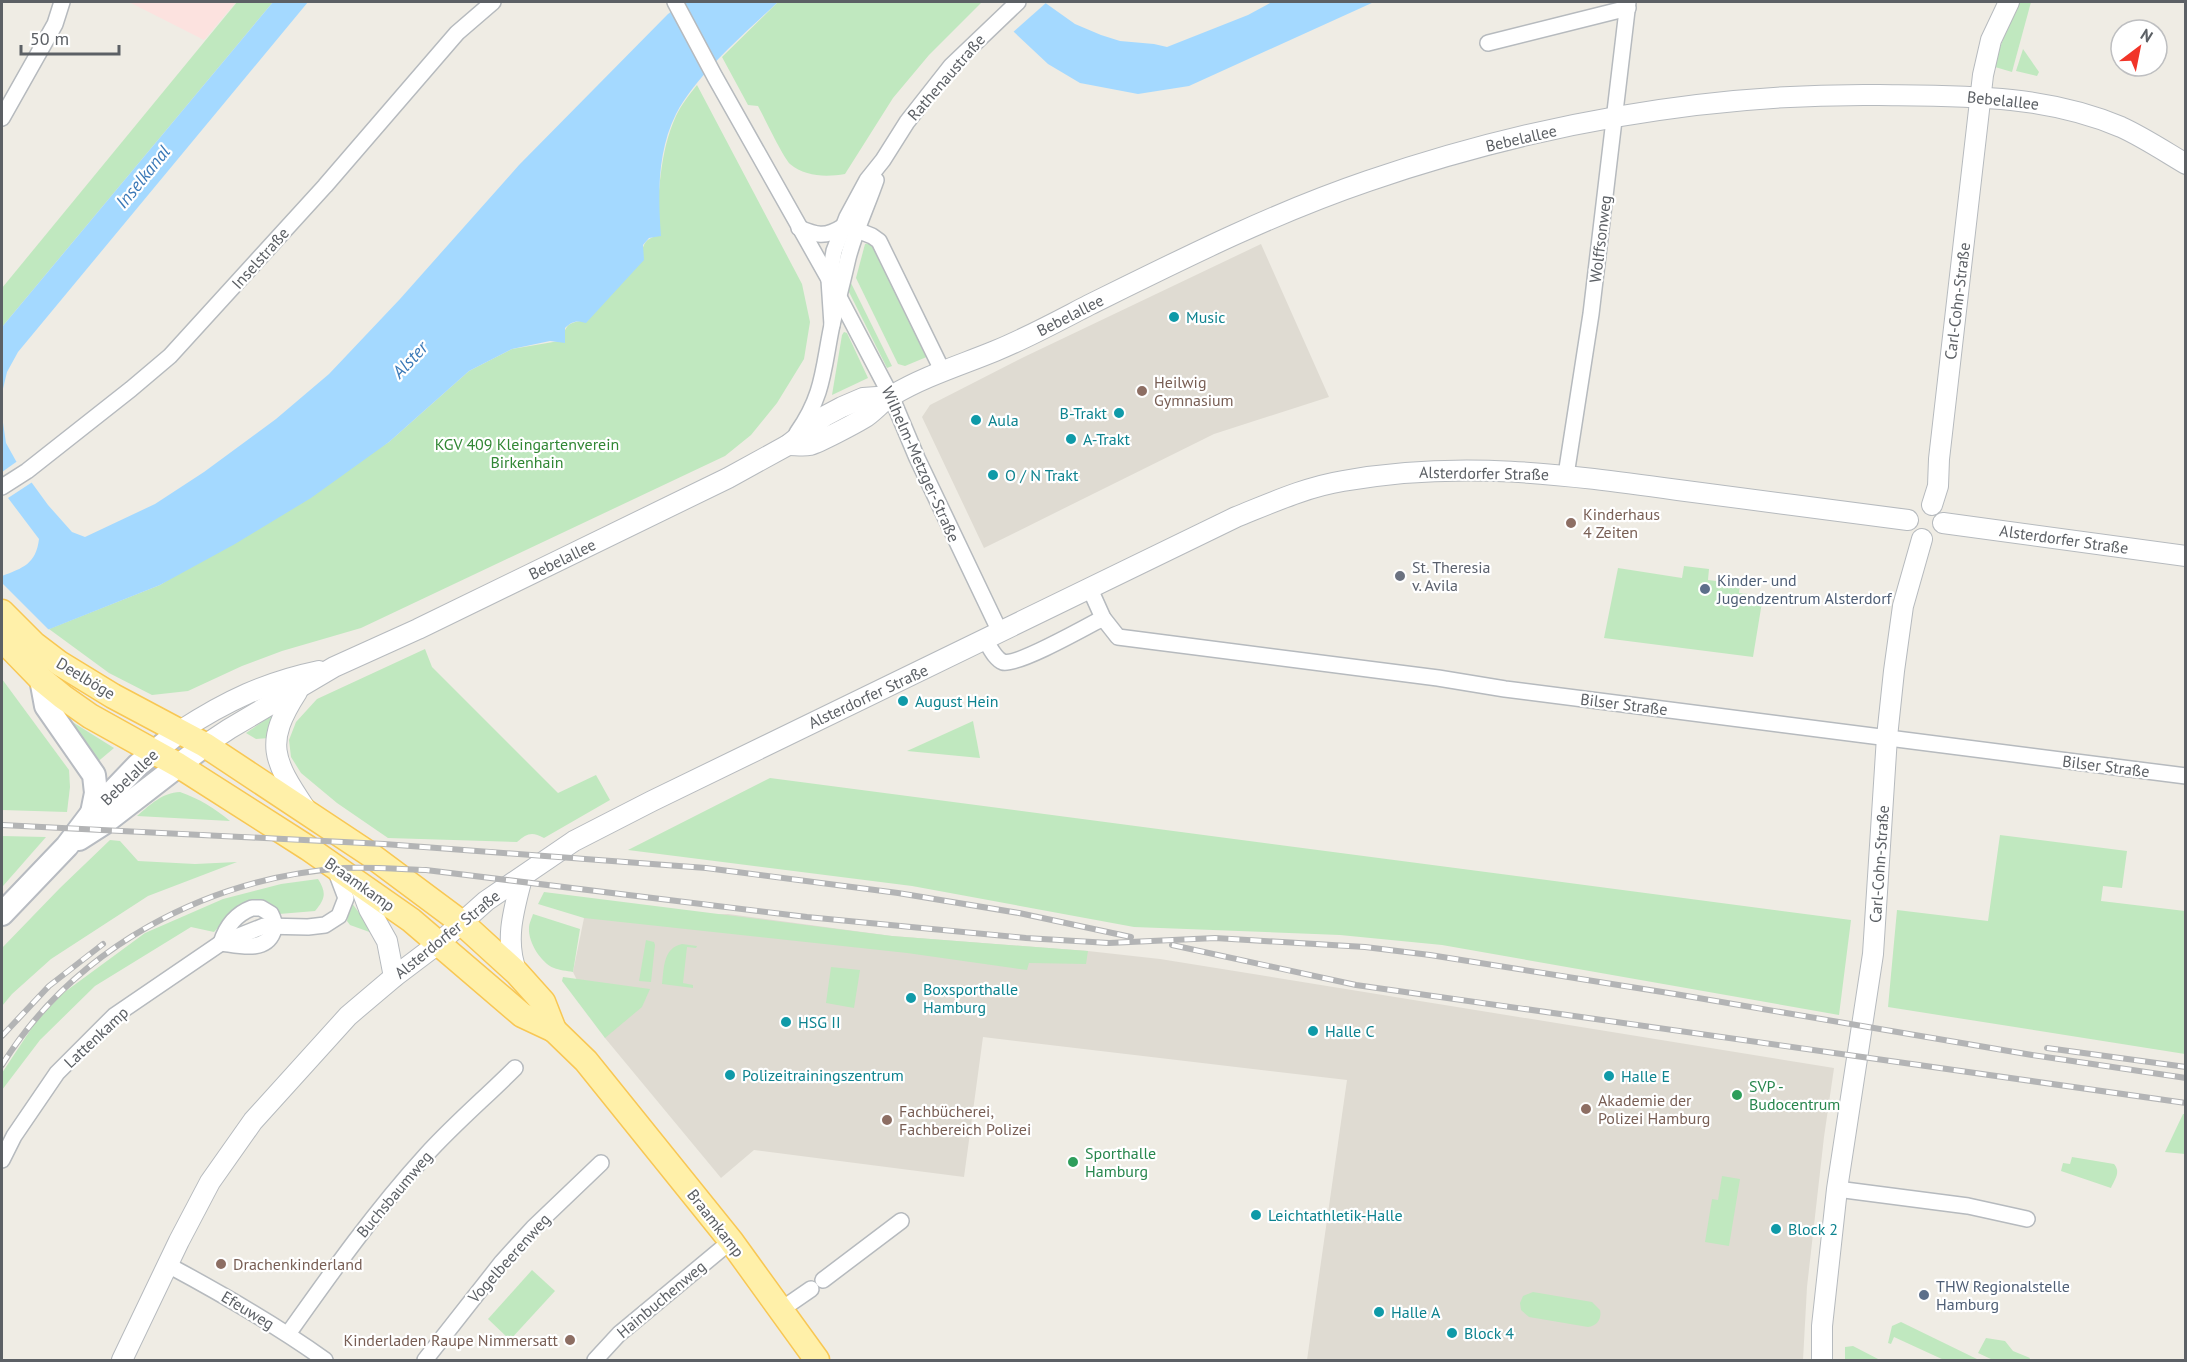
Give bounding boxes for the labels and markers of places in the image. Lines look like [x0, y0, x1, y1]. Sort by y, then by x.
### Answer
place label: Music [1186, 307, 1226, 327]
marker: Music [1167, 310, 1181, 324]
place label: Heilwig Gymnasium [1154, 372, 1234, 410]
marker: Heilwig Gymnasium [1135, 384, 1149, 398]
place label: B-Trakt [1060, 403, 1108, 423]
marker: B-Trakt [1112, 406, 1126, 420]
place label: Aula [988, 410, 1019, 430]
marker: Aula [969, 413, 983, 427]
place label: A-Trakt [1083, 429, 1130, 449]
marker: A-Trakt [1064, 432, 1078, 446]
place label: O / N Trakt [1005, 465, 1079, 485]
marker: O / N Trakt [986, 468, 1000, 482]
place label: Kinderhaus 4 Zeiten [1583, 504, 1660, 542]
marker: Kinderhaus 4 Zeiten [1564, 516, 1578, 530]
place label: St. Theresia v. Avila [1412, 557, 1490, 595]
marker: St. Theresia v. Avila [1393, 569, 1407, 583]
place label: Kinder- und Jugendzentrum Alsterdorf [1716, 570, 1893, 608]
marker: Kinder- und Jugendzentrum Alsterdorf [1698, 582, 1712, 596]
place label: August Hein [915, 691, 999, 711]
marker: August Hein [896, 694, 910, 708]
place label: Boxsporthalle Hamburg [923, 979, 1018, 1017]
marker: Boxsporthalle Hamburg [904, 991, 918, 1005]
place label: HSG II [798, 1012, 841, 1032]
marker: HSG II [779, 1015, 793, 1029]
place label: Halle C [1325, 1021, 1375, 1041]
marker: Halle C [1306, 1024, 1320, 1038]
place label: Polizeitrainingszentrum [742, 1065, 904, 1085]
place label: Halle E [1621, 1066, 1670, 1086]
marker: Polizeitrainingszentrum [723, 1068, 737, 1082]
marker: Halle E [1602, 1069, 1616, 1083]
place label: SVP - Budocentrum [1749, 1076, 1840, 1114]
marker: SVP - Budocentrum [1730, 1088, 1744, 1102]
place label: Akademie der Polizei Hamburg [1598, 1090, 1710, 1128]
place label: Fachbücherei, Fachbereich Polizei [899, 1101, 1031, 1139]
marker: Akademie der Polizei Hamburg [1579, 1102, 1593, 1116]
marker: Fachbücherei, Fachbereich Polizei [880, 1113, 894, 1127]
place label: Sporthalle Hamburg [1085, 1143, 1156, 1181]
marker: Sporthalle Hamburg [1066, 1155, 1080, 1169]
place label: Leichtathletik-Halle [1268, 1205, 1403, 1225]
marker: Leichtathletik-Halle [1249, 1208, 1263, 1222]
place label: Block 2 [1788, 1219, 1838, 1239]
marker: Block 2 [1769, 1222, 1783, 1236]
place label: Drachenkinderland [233, 1254, 363, 1274]
marker: Drachenkinderland [214, 1257, 228, 1271]
place label: THW Regionalstelle Hamburg [1936, 1276, 2070, 1314]
marker: THW Regionalstelle Hamburg [1917, 1288, 1931, 1302]
place label: Halle A [1391, 1302, 1441, 1322]
marker: Halle A [1372, 1305, 1386, 1319]
place label: Block 4 [1464, 1323, 1514, 1343]
marker: Block 4 [1445, 1326, 1459, 1340]
place label: Kinderladen Raupe Nimmersatt [344, 1330, 559, 1350]
marker: Kinderladen Raupe Nimmersatt [563, 1333, 577, 1347]

